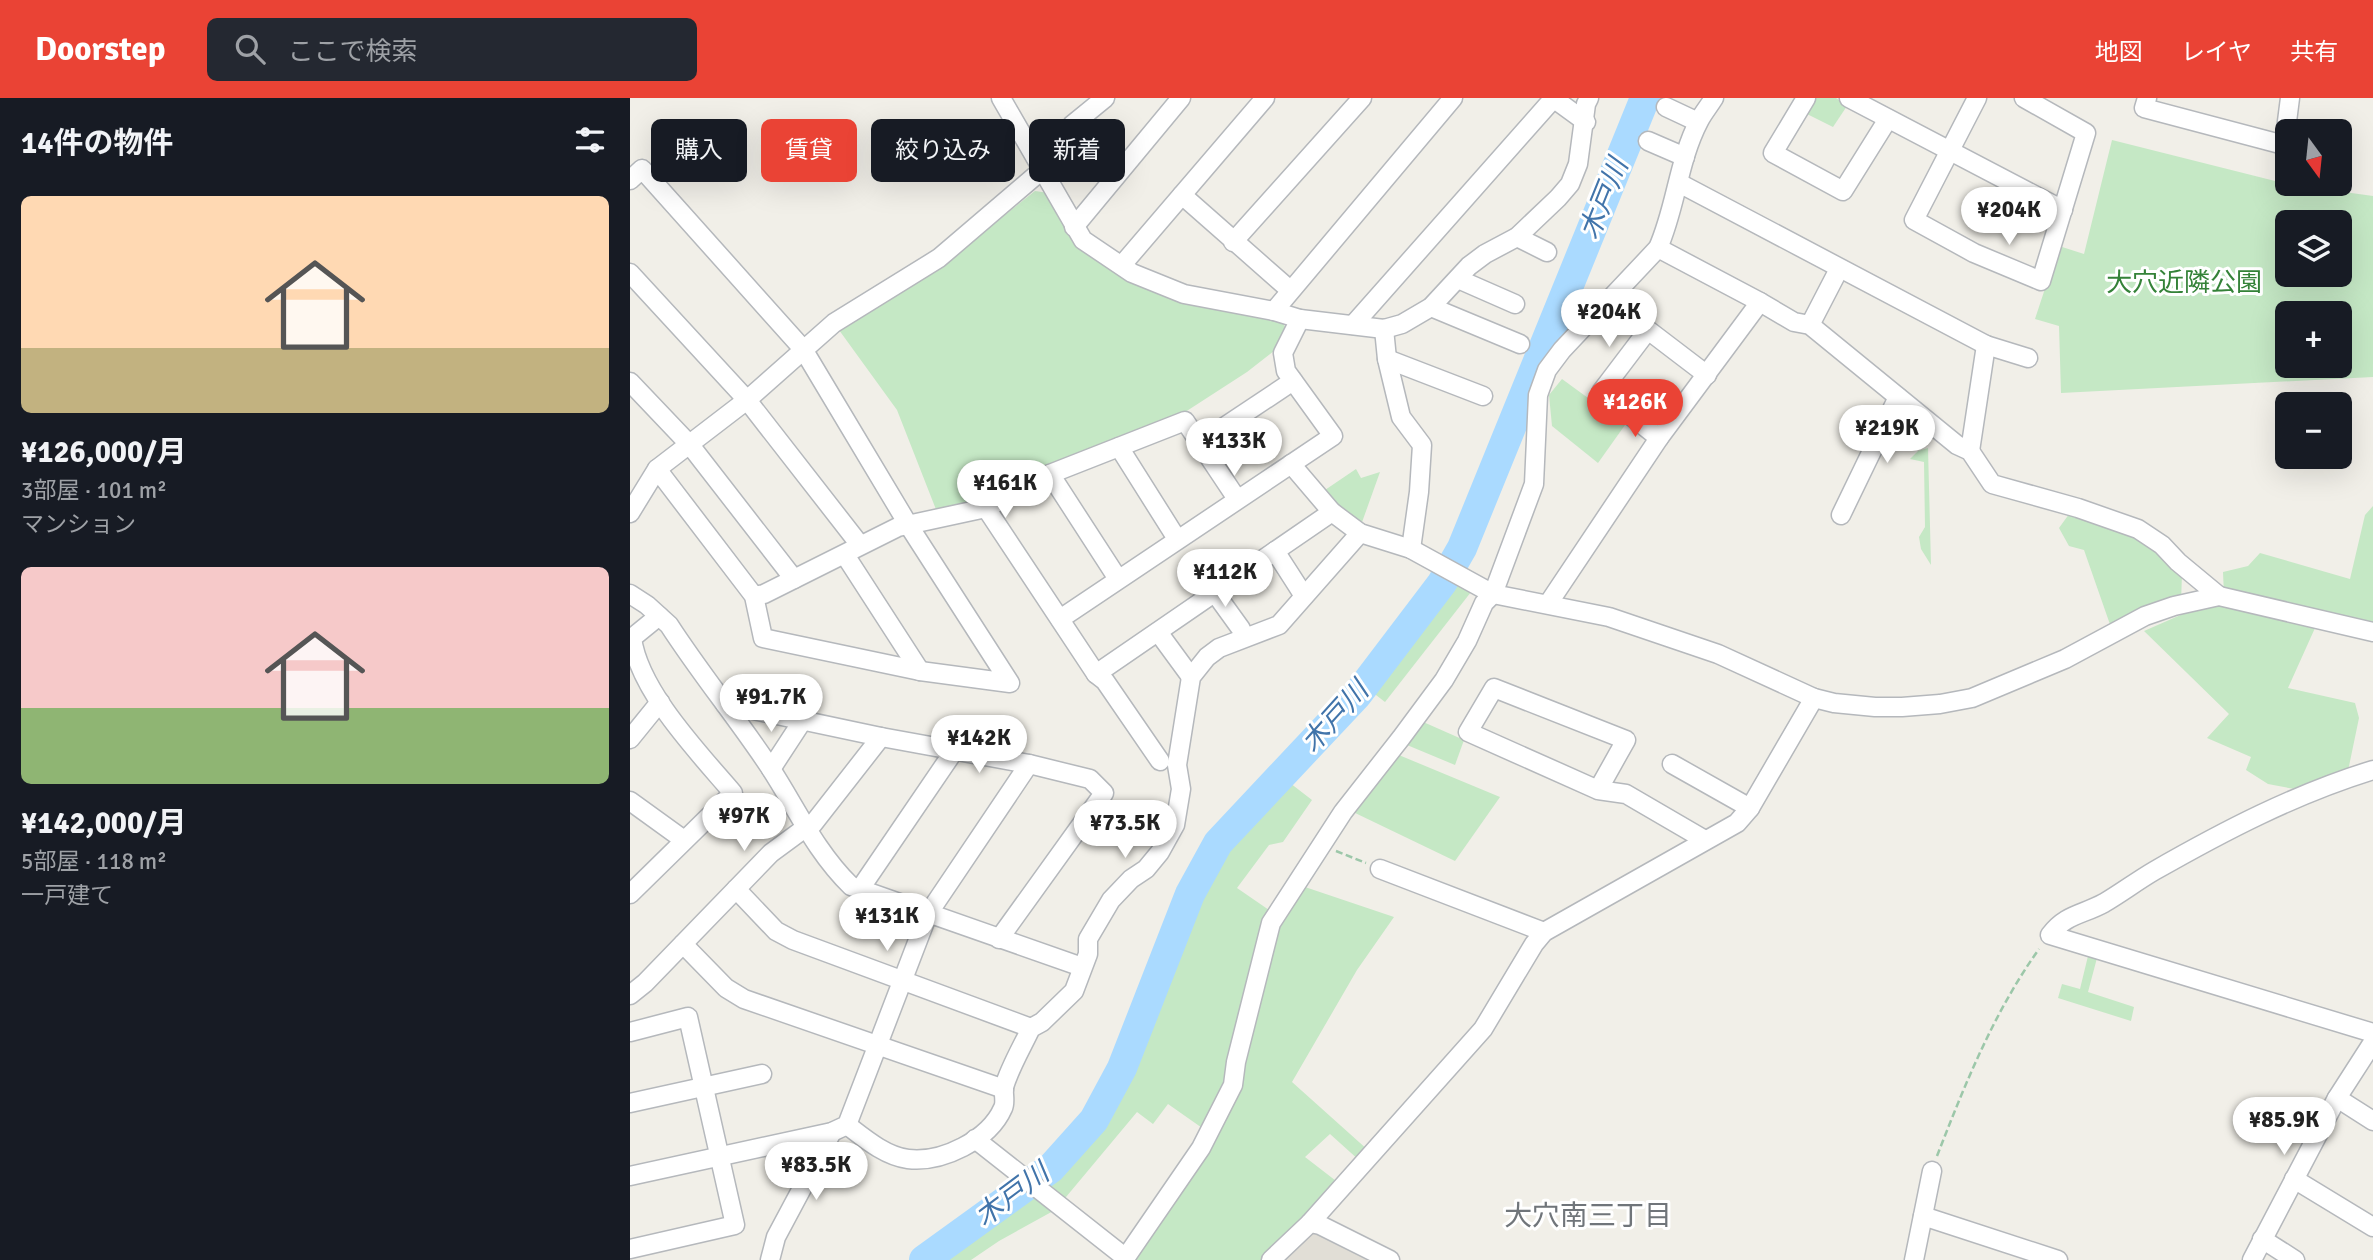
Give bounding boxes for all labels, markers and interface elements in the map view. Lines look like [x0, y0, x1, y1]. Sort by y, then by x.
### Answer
search box [207, 18, 697, 81]
text: Doorstep [35, 29, 165, 70]
icon: search [231, 30, 269, 68]
text: ここで検索 [287, 36, 417, 68]
text: 地図 [2095, 37, 2143, 67]
text: レイヤ [2181, 37, 2252, 67]
text: 共有 [2290, 37, 2338, 67]
chip: 購入 [651, 119, 747, 182]
chip: 賃貸 [761, 119, 857, 182]
chip: 絞り込み [871, 119, 1015, 182]
chip: 新着 [1029, 119, 1125, 182]
north arrow [2275, 119, 2352, 196]
map controls [2275, 119, 2352, 469]
icon: filters [571, 121, 609, 159]
text: 14件の物件 [21, 125, 173, 162]
water label: 木戸川 [1573, 151, 1637, 244]
pin: ¥204K [1960, 188, 2058, 247]
text: ¥204K [1977, 195, 2041, 224]
button: layers [2275, 210, 2352, 287]
icon: home [252, 242, 378, 368]
park label: 大穴近隣公園 [2106, 267, 2262, 299]
pin: ¥204K [1560, 289, 1658, 349]
text: ¥204K [1577, 297, 1641, 326]
button: + [2275, 301, 2352, 378]
pin: ¥126K [1586, 380, 1684, 439]
text: ¥126K [1603, 387, 1667, 416]
button: − [2275, 392, 2352, 469]
pin: ¥219K [1838, 406, 1936, 465]
text: ¥219K [1855, 413, 1919, 442]
pin: ¥133K [1185, 418, 1283, 478]
text: ¥133K [1202, 426, 1266, 455]
text: ¥126,000/月 [21, 434, 187, 471]
pin: ¥161K [956, 460, 1054, 520]
text: ¥161K [973, 468, 1037, 497]
text: 3部屋 · 101 m² [21, 476, 167, 505]
text: マンション [21, 510, 136, 539]
pin: ¥112K [1176, 550, 1274, 609]
text: ¥112K [1193, 557, 1257, 586]
icon: home [252, 613, 378, 739]
water label: 木戸川 [1294, 672, 1378, 760]
pin: ¥91.7K [714, 674, 828, 734]
text: ¥91.7K [736, 682, 806, 711]
pin: ¥142K [930, 716, 1028, 775]
text: ¥142K [947, 723, 1011, 752]
pin: ¥97K [703, 794, 785, 853]
pin: ¥73.5K [1068, 800, 1182, 860]
text: ¥97K [718, 801, 770, 830]
text: ¥142,000/月 [21, 805, 187, 842]
text: ¥73.5K [1090, 808, 1160, 837]
text: 5部屋 · 118 m² [21, 847, 167, 876]
text: 一戸建て [21, 881, 113, 910]
pin: ¥131K [838, 894, 936, 953]
text: ¥131K [855, 901, 919, 930]
pin: ¥85.9K [2227, 1098, 2341, 1157]
text: ¥85.9K [2249, 1105, 2319, 1134]
pin: ¥83.5K [759, 1142, 873, 1202]
text: ¥83.5K [781, 1150, 851, 1179]
water label: 木戸川 [968, 1154, 1058, 1234]
district label: 大穴南三丁目 [1504, 1199, 1672, 1233]

